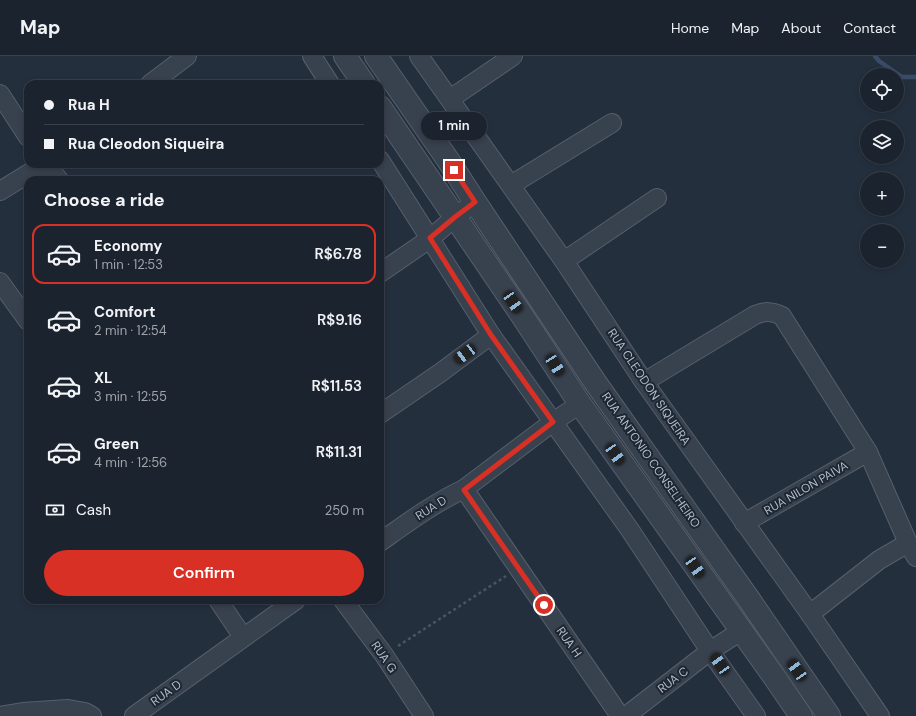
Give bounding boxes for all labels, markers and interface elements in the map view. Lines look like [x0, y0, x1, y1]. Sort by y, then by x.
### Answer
text: Map [20, 15, 60, 40]
text: Home [671, 19, 709, 37]
text: Map [731, 19, 759, 37]
text: About [781, 19, 821, 37]
text: Contact [843, 19, 896, 37]
map controls [860, 68, 904, 268]
button: locate [860, 68, 904, 112]
text: Rua H [68, 95, 110, 115]
callout: 1 min [421, 112, 487, 140]
text: 1 min [438, 117, 470, 134]
button: layers [860, 120, 904, 164]
text: Rua Cleodon Siqueira [68, 134, 224, 154]
route end [445, 161, 463, 179]
button: + [860, 172, 904, 216]
text: Choose a ride [44, 188, 165, 212]
button: − [860, 224, 904, 268]
icon: car [46, 236, 82, 272]
text: Economy [94, 236, 162, 256]
text: R$6.78 [314, 244, 362, 264]
text: 1 min · 12:53 [94, 256, 163, 273]
car [501, 289, 525, 315]
icon: car [46, 302, 82, 338]
text: Comfort [94, 302, 155, 322]
text: R$9.16 [317, 310, 362, 330]
text: 2 min · 12:54 [94, 322, 167, 339]
street label: RUA CLEODON SIQUEIRA [604, 326, 694, 448]
car [452, 342, 478, 366]
car [543, 352, 567, 378]
icon: car [46, 368, 82, 404]
text: XL [94, 368, 112, 388]
text: R$11.53 [312, 376, 362, 396]
text: 3 min · 12:55 [94, 388, 167, 405]
street label: RUA ANTONIO CONSELHEIRO [598, 389, 704, 531]
icon: car [46, 434, 82, 470]
text: Green [94, 434, 139, 454]
car [603, 441, 627, 467]
text: R$11.31 [316, 442, 362, 462]
text: 4 min · 12:56 [94, 454, 167, 471]
street label: RUA NILON PAIVA [761, 457, 851, 519]
street label: RUA D [412, 492, 450, 524]
icon: cash [44, 499, 66, 521]
text: Cash [76, 500, 111, 520]
text: 250 m [325, 502, 364, 519]
button: Confirm [44, 550, 364, 596]
car [683, 554, 707, 580]
route start [535, 596, 553, 614]
street label: RUA H [553, 623, 585, 661]
street label: RUA G [367, 638, 401, 676]
car [708, 651, 732, 677]
car [785, 657, 809, 683]
street label: RUA C [654, 663, 692, 697]
street label: RUA D [148, 677, 184, 709]

